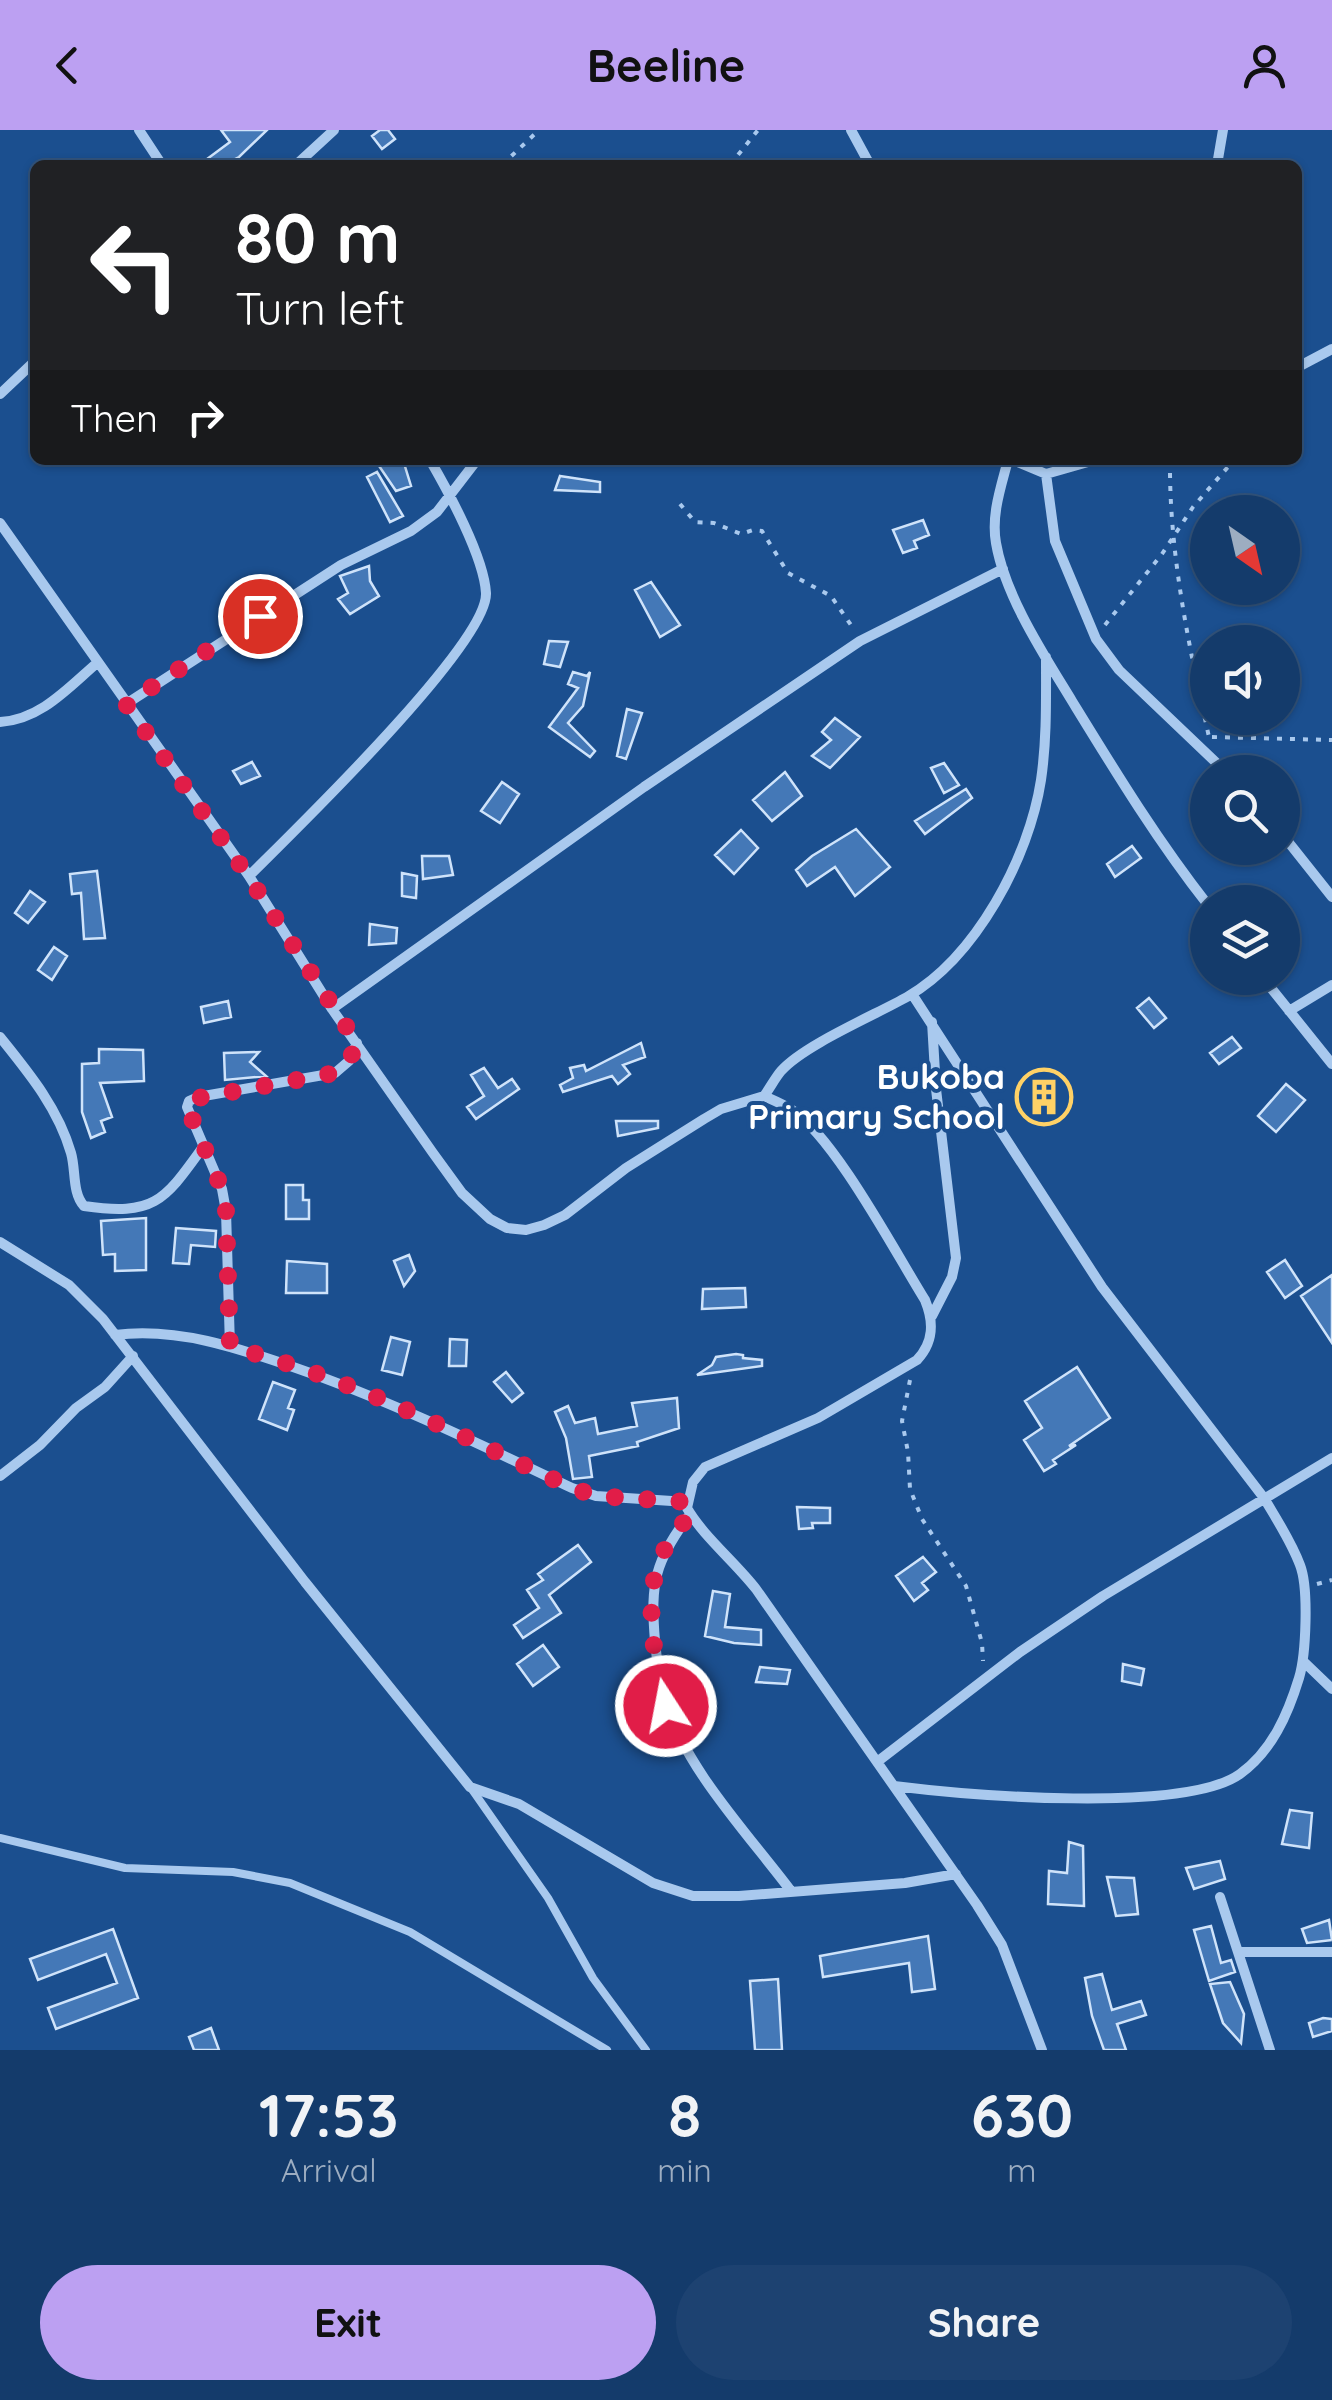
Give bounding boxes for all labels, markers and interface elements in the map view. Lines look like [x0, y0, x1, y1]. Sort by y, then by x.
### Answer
text: Beeline [587, 37, 745, 93]
icon: back [40, 38, 95, 93]
icon: person [1237, 38, 1292, 93]
text: 80 m [235, 193, 400, 281]
icon: left [70, 200, 200, 330]
text: Turn left [235, 280, 405, 336]
icon: right [178, 390, 233, 445]
text: Then [70, 394, 158, 442]
north arrow [1190, 495, 1300, 605]
map controls [1190, 495, 1300, 995]
pin [218, 574, 303, 659]
icon: arrive [233, 589, 288, 644]
button: sound [1190, 625, 1300, 735]
button: search [1190, 755, 1300, 865]
button: layers [1190, 885, 1300, 995]
place label: Bukoba Primary School [748, 1054, 1005, 1138]
building icon: Bukoba Primary School [1014, 1067, 1074, 1127]
position arrow [614, 1654, 718, 1758]
text: 17:53 [259, 2077, 398, 2152]
text: 8 [668, 2077, 701, 2152]
text: 630 [971, 2077, 1073, 2152]
text: Arrival [281, 2150, 377, 2190]
text: min [657, 2150, 712, 2190]
text: m [1007, 2150, 1037, 2190]
button: Exit [40, 2265, 656, 2380]
button: Share [676, 2265, 1292, 2380]

